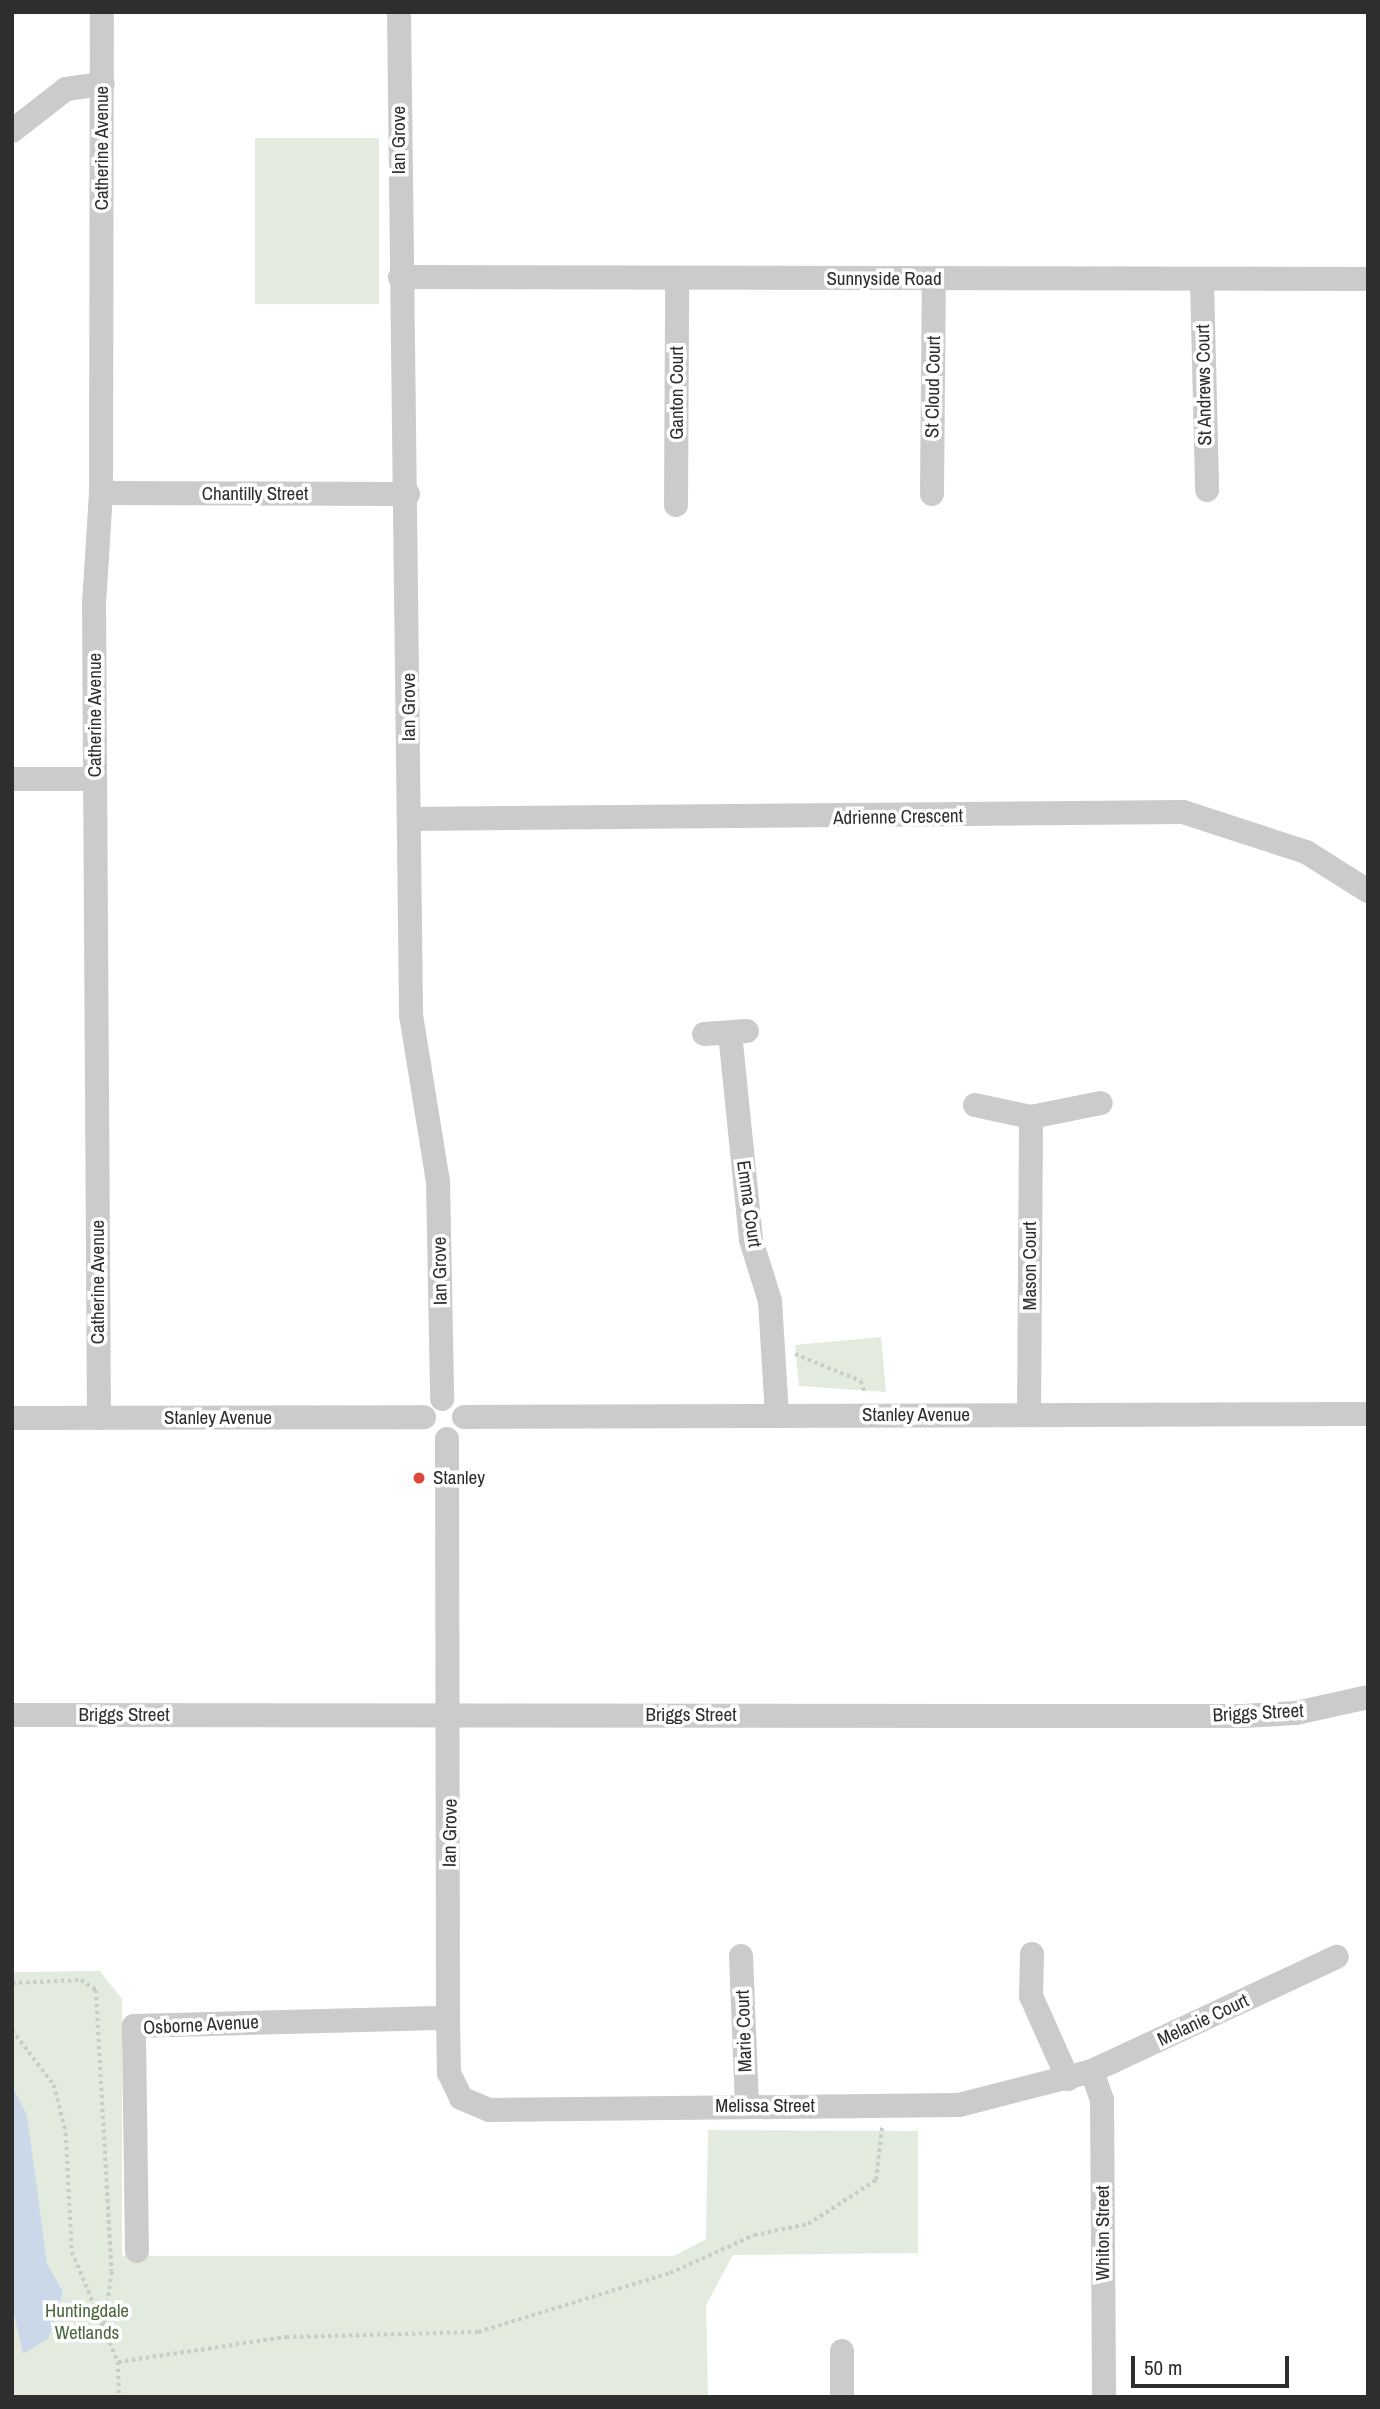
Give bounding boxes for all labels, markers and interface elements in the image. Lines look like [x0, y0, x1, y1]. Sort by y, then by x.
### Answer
street label: Catherine Avenue [91, 85, 113, 211]
street label: Ian Grove [388, 106, 410, 174]
street label: Sunnyside Road [826, 268, 942, 290]
street label: St Andrews Court [1192, 324, 1216, 446]
street label: St Cloud Court [921, 336, 945, 438]
street label: Ganton Court [666, 346, 688, 440]
street label: Chantilly Street [202, 483, 308, 505]
street label: Catherine Avenue [84, 652, 106, 778]
street label: Ian Grove [398, 673, 420, 741]
street label: Adrienne Crescent [833, 804, 963, 830]
street label: Emma Court [732, 1159, 766, 1249]
street label: Catherine Avenue [87, 1219, 109, 1345]
street label: Mason Court [1019, 1221, 1041, 1311]
street label: Ian Grove [428, 1237, 452, 1305]
street label: Stanley Avenue [862, 1404, 970, 1426]
street label: Stanley Avenue [164, 1407, 272, 1429]
place label: Stanley [433, 1467, 485, 1489]
marker: Stanley [411, 1470, 427, 1486]
street label: Briggs Street [1212, 1699, 1304, 1727]
street label: Briggs Street [79, 1704, 169, 1726]
street label: Briggs Street [646, 1704, 736, 1726]
street label: Ian Grove [438, 1799, 462, 1867]
street label: Melanie Court [1154, 1989, 1252, 2051]
street label: Marie Court [731, 1990, 757, 2072]
street label: Osborne Avenue [142, 2011, 260, 2039]
street label: Melissa Street [715, 2095, 815, 2117]
street label: Whiton Street [1092, 2185, 1114, 2281]
park label: Huntingdale Wetlands [45, 2300, 129, 2344]
scale bar [1135, 2342, 1292, 2386]
text: 50 m [1144, 2353, 1182, 2382]

